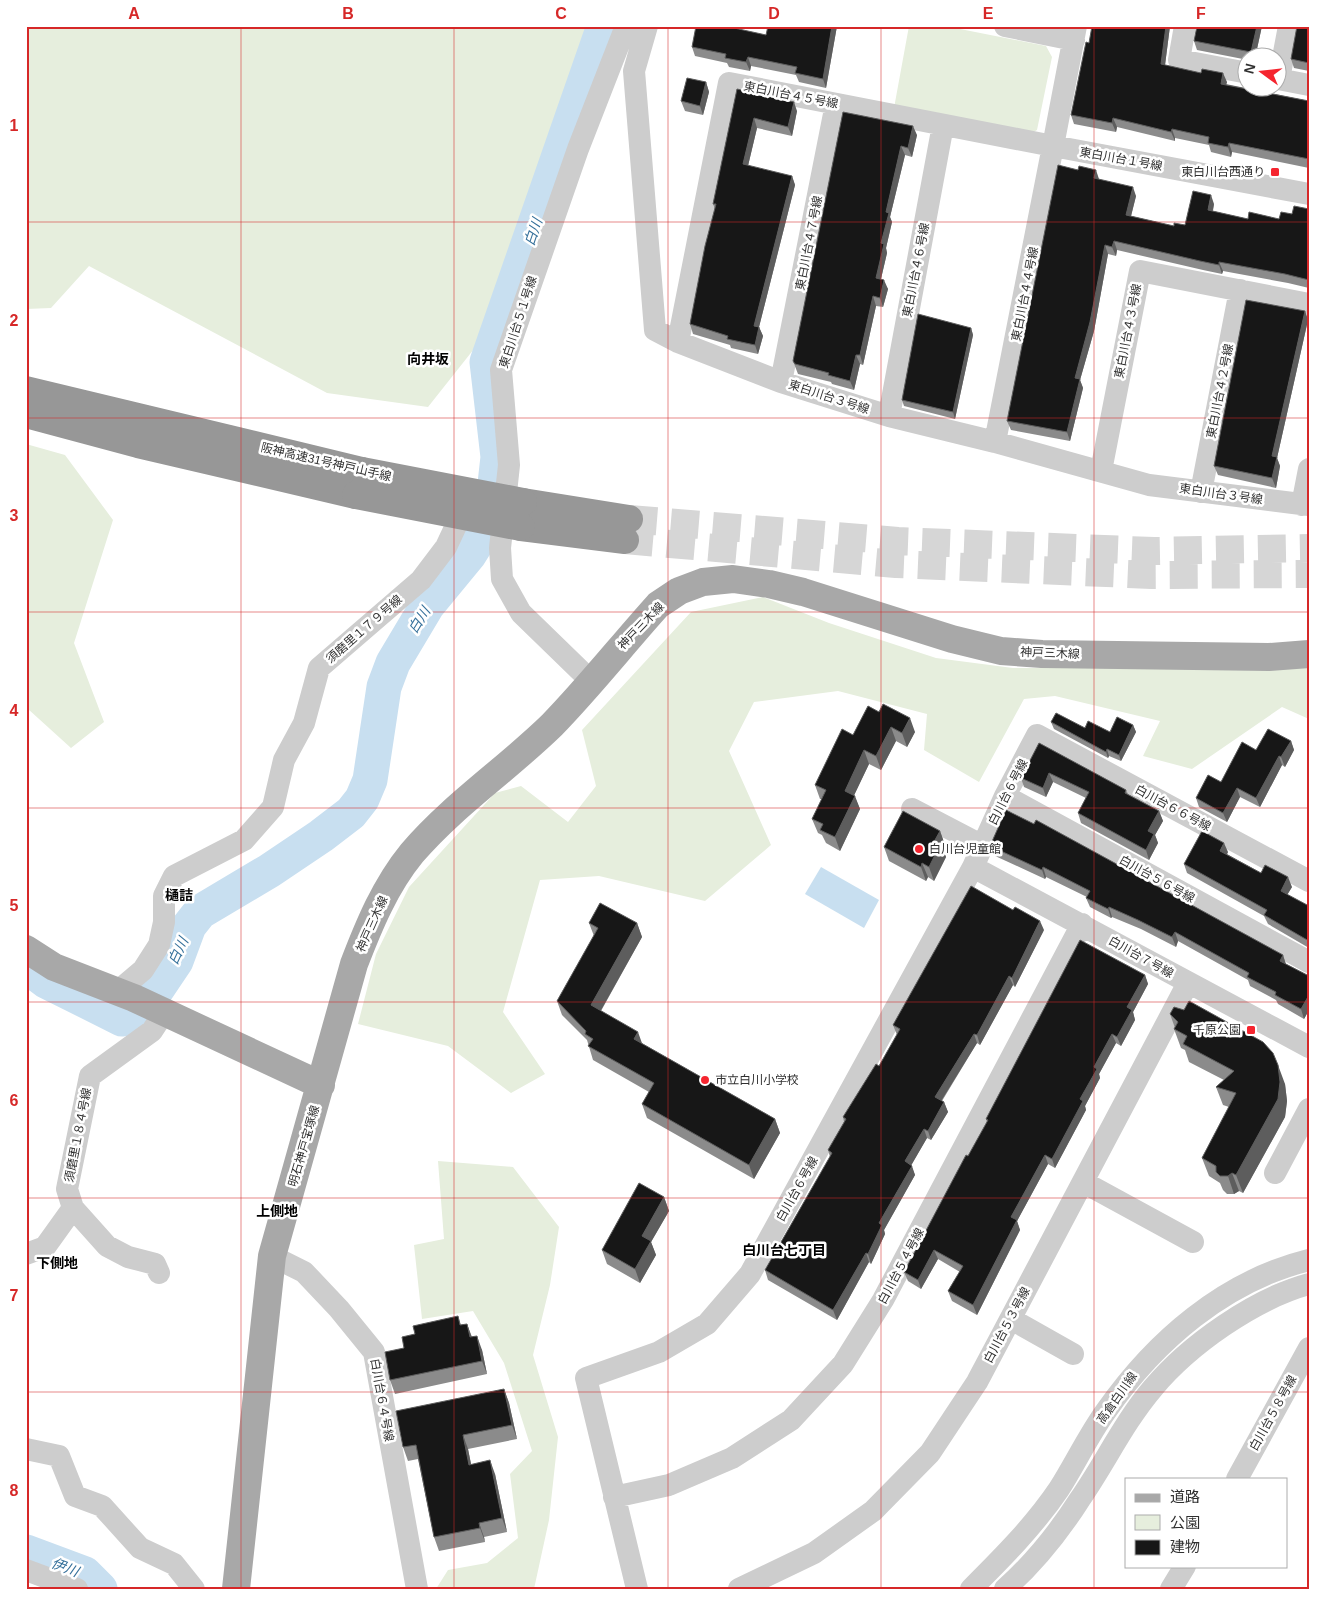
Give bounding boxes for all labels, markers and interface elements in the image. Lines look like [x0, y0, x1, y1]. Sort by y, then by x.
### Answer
text: A [128, 5, 140, 22]
text: B [342, 5, 354, 22]
text: C [555, 5, 567, 22]
text: D [768, 5, 780, 22]
text: E [983, 5, 994, 22]
text: F [1196, 5, 1206, 22]
north arrow [1238, 48, 1288, 98]
text: N [1240, 62, 1258, 76]
street label: 東白川台４５号線 [743, 79, 839, 111]
text: 1 [10, 117, 19, 134]
street label: 東白川台１号線 [1078, 145, 1164, 173]
place label: 東白川台西通り [1181, 165, 1265, 179]
marker: 東白川台西通り [1269, 166, 1281, 178]
street label: 東白川台４７号線 [793, 195, 825, 291]
water label: 白川 [521, 214, 546, 248]
street label: 東白川台４６号線 [900, 222, 932, 318]
street label: 東白川台４４号線 [1009, 246, 1041, 342]
street label: 東白川台５１号線 [497, 274, 539, 370]
street label: 東白川台４３号線 [1112, 283, 1144, 379]
text: 2 [10, 312, 19, 329]
street label: 東白川台４２号線 [1204, 343, 1236, 439]
district label: 向井坂 [407, 351, 449, 367]
street label: 東白川台３号線 [787, 377, 871, 417]
street label: 阪神高速31号神戸山手線 [259, 440, 393, 484]
street label: 東白川台３号線 [1178, 481, 1264, 507]
text: 3 [10, 507, 19, 524]
street label: 須磨里１７９号線 [323, 592, 405, 666]
street label: 神戸三木線 [615, 600, 667, 652]
water label: 白川 [405, 602, 434, 636]
street label: 神戸三木線 [1020, 645, 1080, 661]
text: 4 [10, 702, 19, 719]
street label: 白川台６号線 [985, 757, 1031, 827]
street label: 白川台６６号線 [1133, 782, 1213, 834]
place label: 白川台児童館 [929, 842, 1001, 856]
marker: 白川台児童館 [913, 843, 925, 855]
street label: 白川台５６号線 [1117, 853, 1197, 905]
district label: 樋詰 [165, 887, 193, 903]
street label: 神戸三木線 [353, 894, 391, 954]
text: 5 [10, 897, 19, 914]
water label: 白川 [165, 933, 192, 967]
street label: 白川台７号線 [1106, 933, 1176, 981]
place label: 千原公園 [1193, 1023, 1241, 1037]
marker: 千原公園 [1245, 1024, 1257, 1036]
place label: 市立白川小学校 [715, 1073, 799, 1087]
marker: 市立白川小学校 [699, 1074, 711, 1086]
street label: 須磨里１８４号線 [62, 1087, 94, 1183]
text: 6 [10, 1092, 19, 1109]
street label: 明石神戸宝塚線 [286, 1104, 322, 1188]
street label: 白川台６号線 [773, 1154, 821, 1224]
district label: 上側地 [256, 1203, 298, 1219]
street label: 白川台５４号線 [875, 1226, 927, 1306]
district label: 白川台七丁目 [742, 1242, 826, 1258]
district label: 下側地 [36, 1255, 78, 1271]
street label: 白川台５３号線 [981, 1285, 1033, 1365]
text: 7 [10, 1287, 19, 1304]
street label: 白川台６４号線 [368, 1357, 396, 1443]
street label: 高倉白川線 [1094, 1369, 1140, 1427]
street label: 白川台５８号線 [1247, 1373, 1299, 1453]
legend [1125, 1478, 1288, 1568]
text: 8 [10, 1482, 19, 1499]
text: 道路 [1170, 1488, 1200, 1505]
text: 公園 [1170, 1514, 1200, 1531]
text: 建物 [1170, 1538, 1200, 1555]
water label: 伊川 [49, 1555, 83, 1580]

